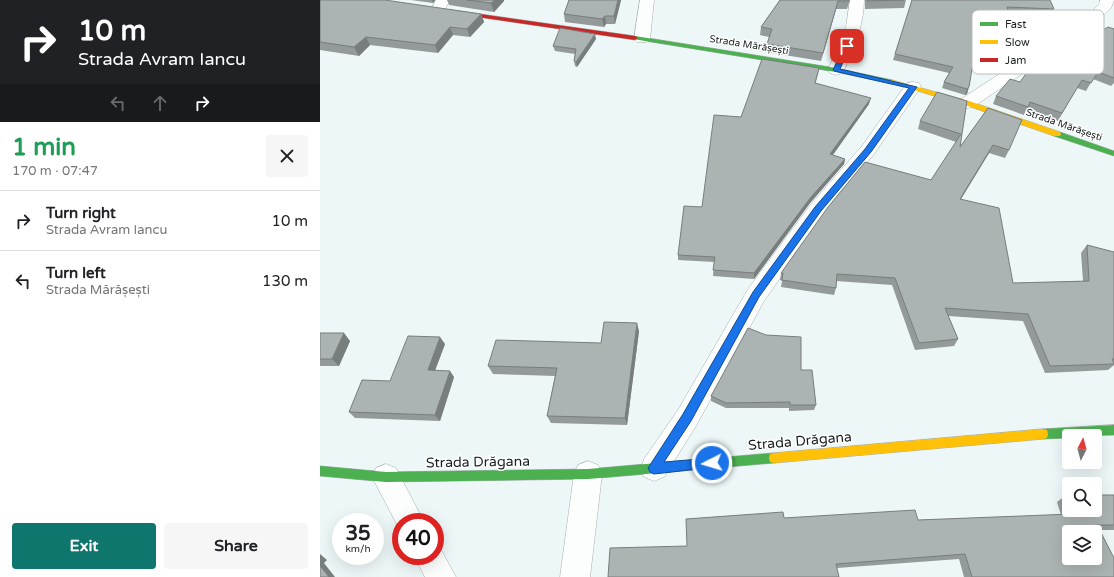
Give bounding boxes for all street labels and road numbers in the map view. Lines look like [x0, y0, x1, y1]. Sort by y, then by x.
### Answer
street label: Strada Mărășești [709, 33, 789, 57]
street label: Strada Mărășești [1024, 106, 1104, 144]
street label: Strada Drăgana [747, 428, 853, 454]
street label: Strada Drăgana [426, 453, 530, 471]

